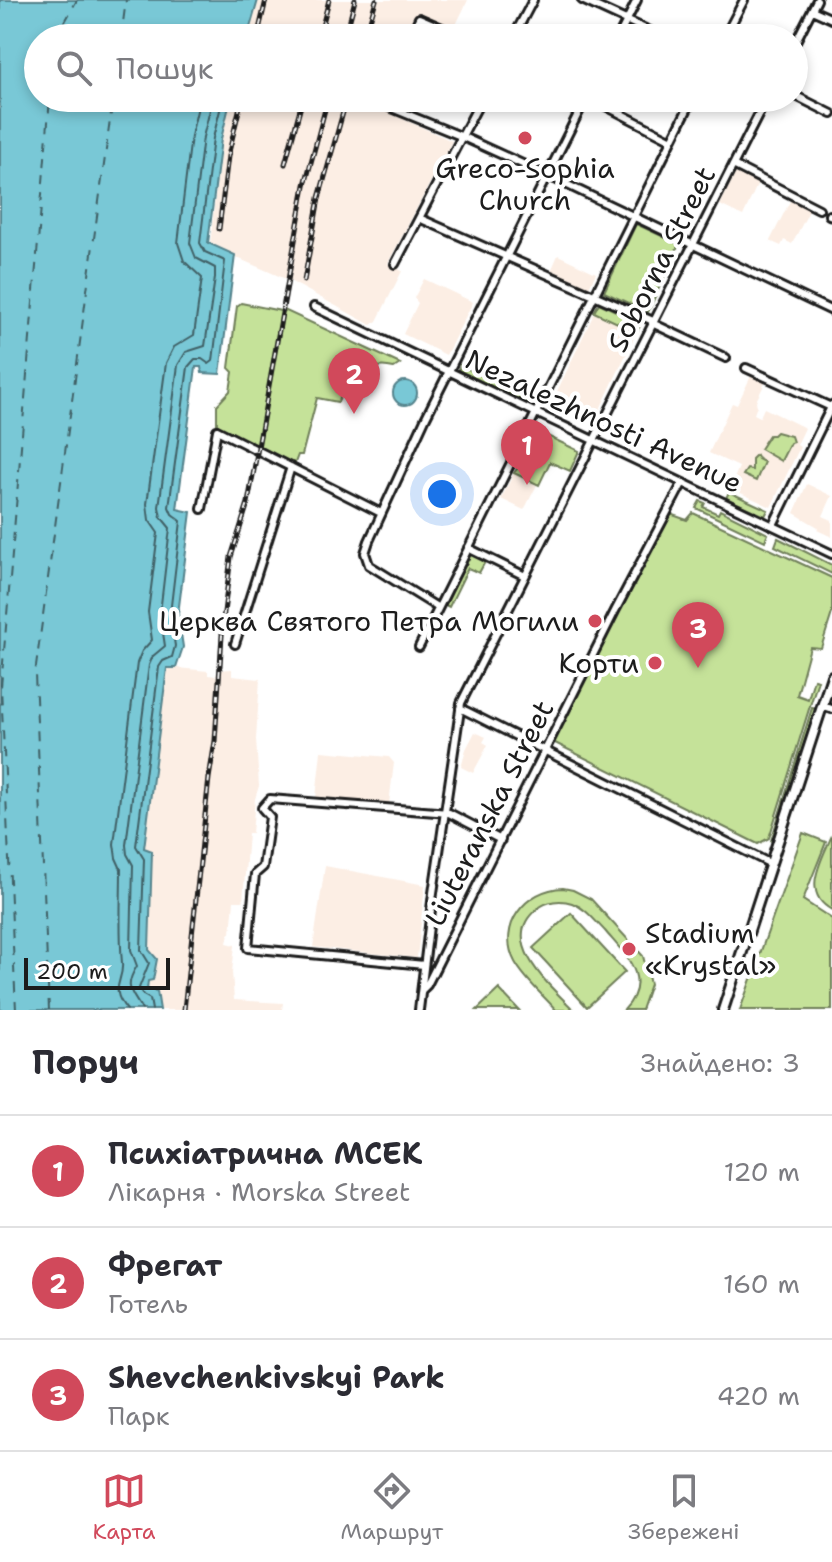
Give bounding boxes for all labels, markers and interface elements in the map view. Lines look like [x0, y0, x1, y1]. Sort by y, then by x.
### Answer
search box [24, 24, 808, 112]
icon: search [52, 46, 96, 90]
text: Пошук [116, 48, 213, 89]
marker: Greco-Sophia Church [516, 129, 534, 147]
place label: Greco-Sophia Church [435, 149, 615, 219]
street label: Soborna Street [598, 160, 724, 358]
street label: Nezalezhnosti Avenue [459, 340, 749, 502]
pin: 2 [328, 348, 380, 414]
pin: 1 [501, 419, 553, 485]
your location [422, 474, 462, 514]
place label: Церква Святого Петра Могили [159, 602, 579, 640]
pin: 3 [672, 602, 724, 668]
marker: Церква Святого Петра Могили [586, 612, 604, 630]
place label: Корти [558, 644, 639, 682]
marker: Корти [646, 654, 664, 672]
street label: Liuteranska Street [416, 694, 562, 932]
place label: Stadium «Krystal» [645, 914, 776, 984]
marker: Stadium «Krystal» [620, 940, 638, 958]
scale bar [24, 954, 170, 990]
text: 200 m [36, 957, 108, 986]
text: Поруч [32, 1039, 139, 1085]
text: Знайдено: 3 [641, 1045, 800, 1080]
text: Психіатрична МСЕК [108, 1133, 422, 1174]
text: 1 [52, 1154, 64, 1189]
text: 120 m [724, 1154, 800, 1189]
text: Лікарня · Morska Street [108, 1174, 410, 1209]
text: Фрегат [108, 1245, 222, 1286]
text: 2 [49, 1266, 67, 1301]
text: 160 m [723, 1266, 800, 1301]
text: Готель [108, 1286, 188, 1321]
text: Shevchenkivskyi Park [108, 1357, 445, 1398]
text: 3 [49, 1378, 67, 1413]
text: 420 m [717, 1378, 800, 1413]
text: Парк [108, 1398, 170, 1433]
tab: Карта [93, 1469, 155, 1546]
tab: Маршрут [340, 1469, 443, 1546]
tab: Збережені [628, 1469, 739, 1546]

